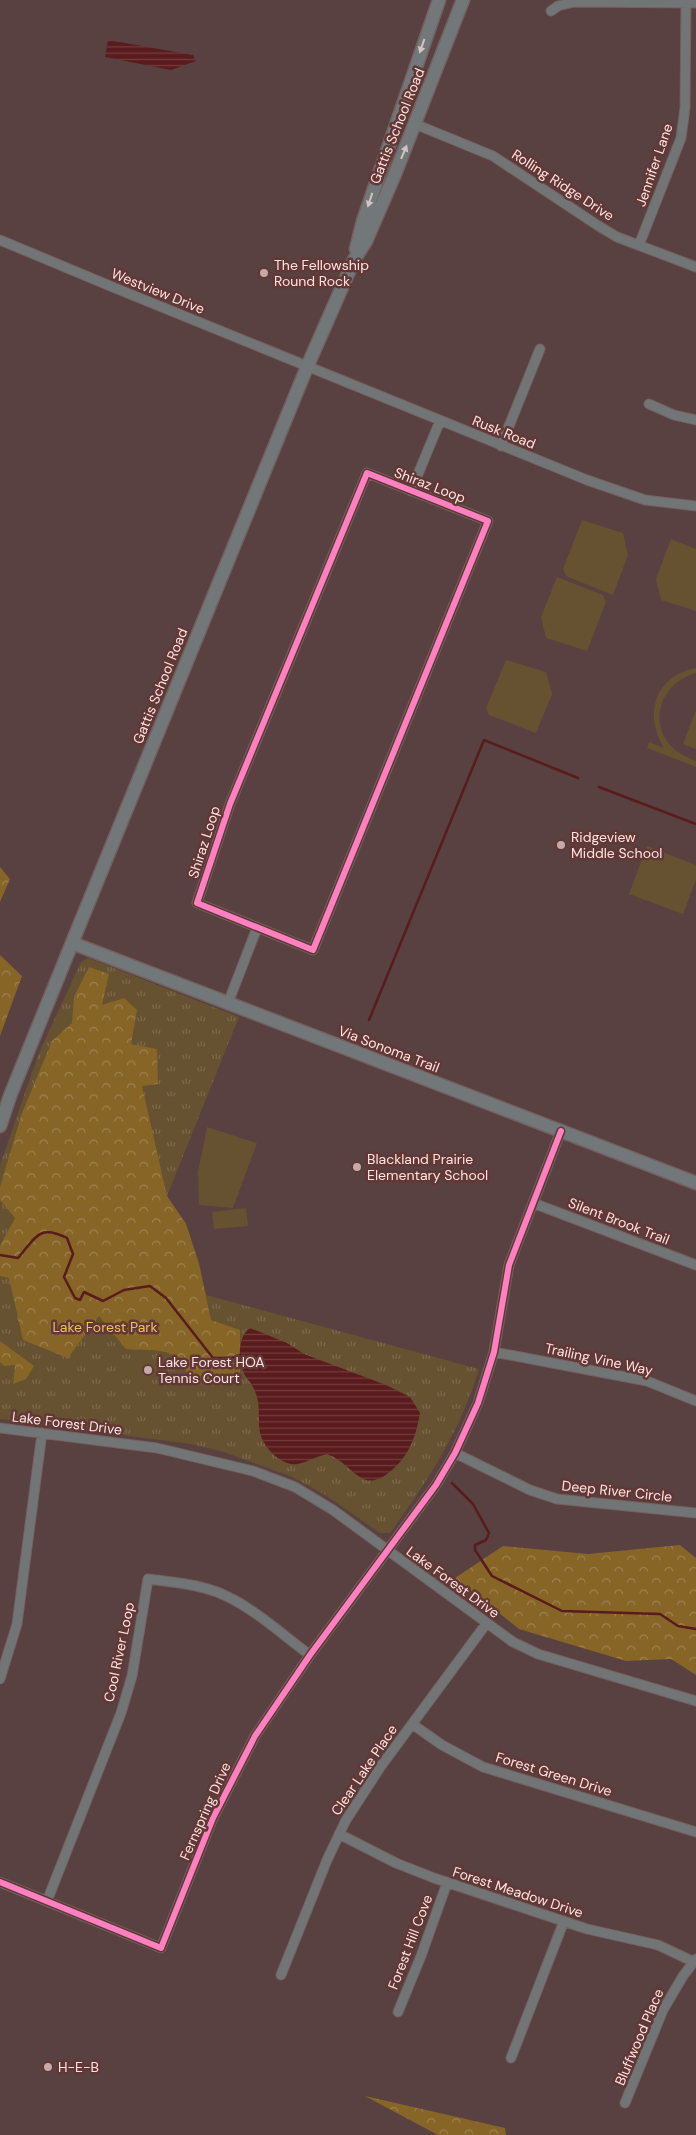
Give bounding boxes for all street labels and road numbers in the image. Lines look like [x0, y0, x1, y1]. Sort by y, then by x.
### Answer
street label: Gattis School Road [366, 65, 428, 187]
street label: Jennifer Lane [631, 121, 677, 209]
street label: Rolling Ridge Drive [509, 145, 617, 225]
street label: Westview Drive [109, 264, 207, 318]
street label: Rusk Road [470, 411, 538, 453]
street label: Shiraz Loop [392, 463, 468, 507]
street label: Gattis School Road [129, 625, 191, 747]
street label: Shiraz Loop [184, 803, 224, 880]
street label: Via Sonoma Trail [336, 1021, 442, 1077]
street label: Silent Brook Trail [566, 1193, 672, 1249]
street label: Trailing Vine Way [543, 1339, 655, 1379]
street label: Lake Forest Drive [11, 1407, 123, 1439]
street label: Deep River Circle [561, 1476, 673, 1506]
street label: Lake Forest Drive [403, 1542, 503, 1622]
street label: Cool River Loop [100, 1600, 138, 1704]
street label: Clear Lake Place [327, 1721, 401, 1819]
street label: Forest Green Drive [494, 1748, 614, 1800]
street label: Fernspring Drive [175, 1759, 235, 1863]
street label: Forest Meadow Drive [451, 1862, 586, 1922]
street label: Forest Hill Cove [384, 1892, 436, 1992]
street label: Bluffwood Place [611, 1986, 668, 2088]

